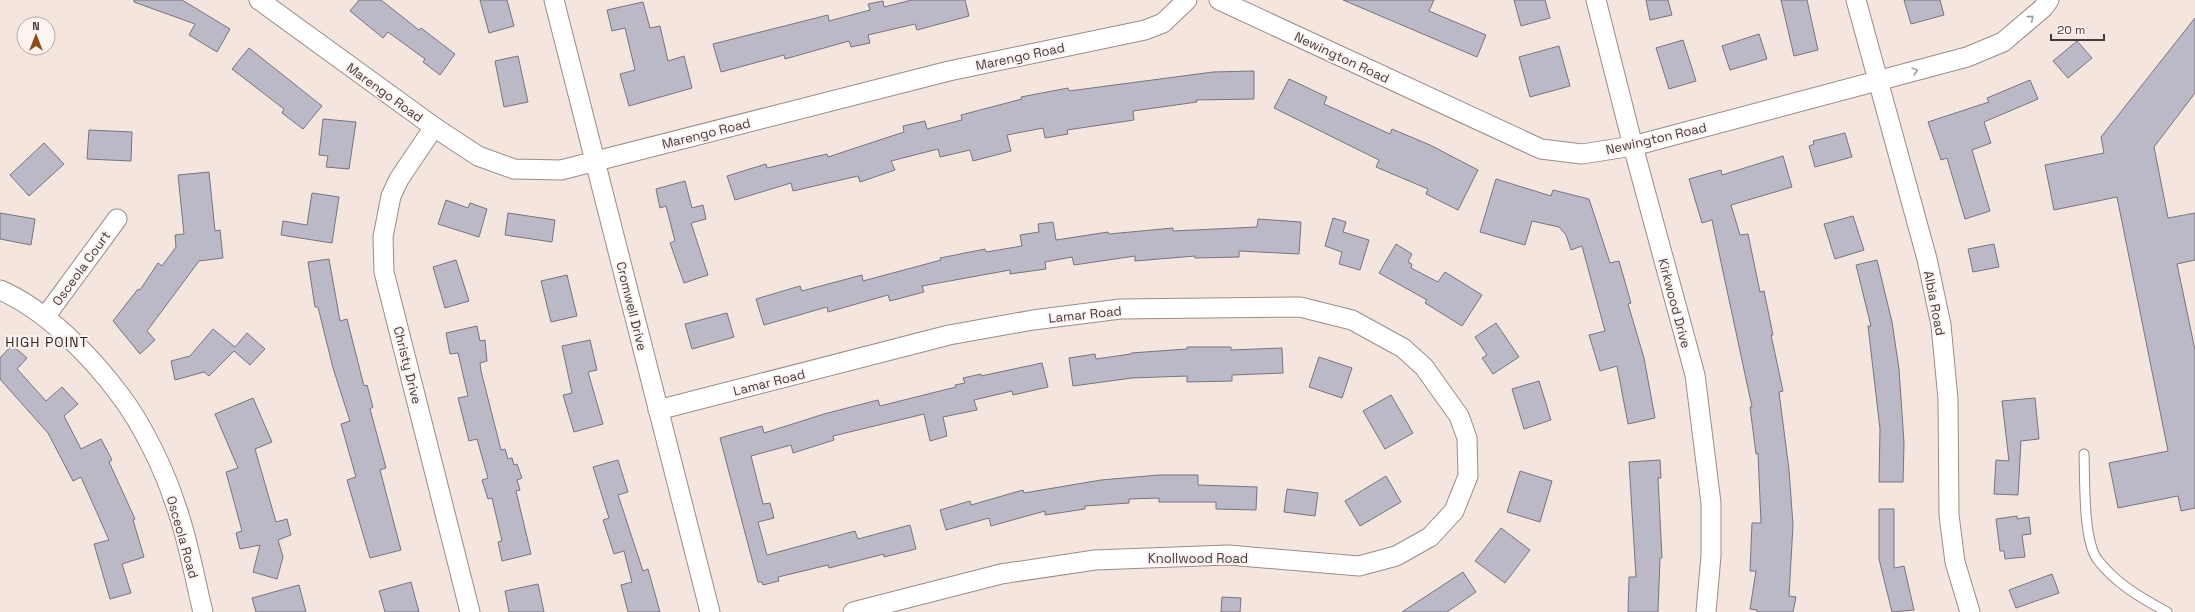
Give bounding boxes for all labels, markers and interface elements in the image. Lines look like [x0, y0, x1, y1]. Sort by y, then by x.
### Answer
north arrow [16, 16, 56, 56]
one-way arrow [2027, 16, 2034, 23]
scale bar [2051, 16, 2104, 42]
text: N [32, 19, 40, 33]
text: 20 m [2057, 22, 2085, 38]
street label: Newington Road [1291, 28, 1392, 87]
street label: Marengo Road [974, 39, 1066, 74]
street label: Marengo Road [343, 59, 426, 126]
one-way arrow [1911, 67, 1918, 76]
street label: Marengo Road [660, 114, 752, 153]
street label: Newington Road [1604, 119, 1708, 158]
street label: Osceola Court [49, 228, 114, 309]
street label: Kirkwood Drive [1654, 256, 1695, 350]
street label: Cromwell Drive [612, 260, 651, 352]
street label: Albia Road [1920, 269, 1949, 337]
street label: Lamar Road [1048, 302, 1122, 327]
street label: Christy Drive [390, 324, 425, 406]
district label: HIGH POINT [5, 333, 89, 351]
street label: Lamar Road [731, 365, 807, 400]
street label: Osceola Road [163, 494, 202, 580]
street label: Knollwood Road [1148, 550, 1248, 567]

